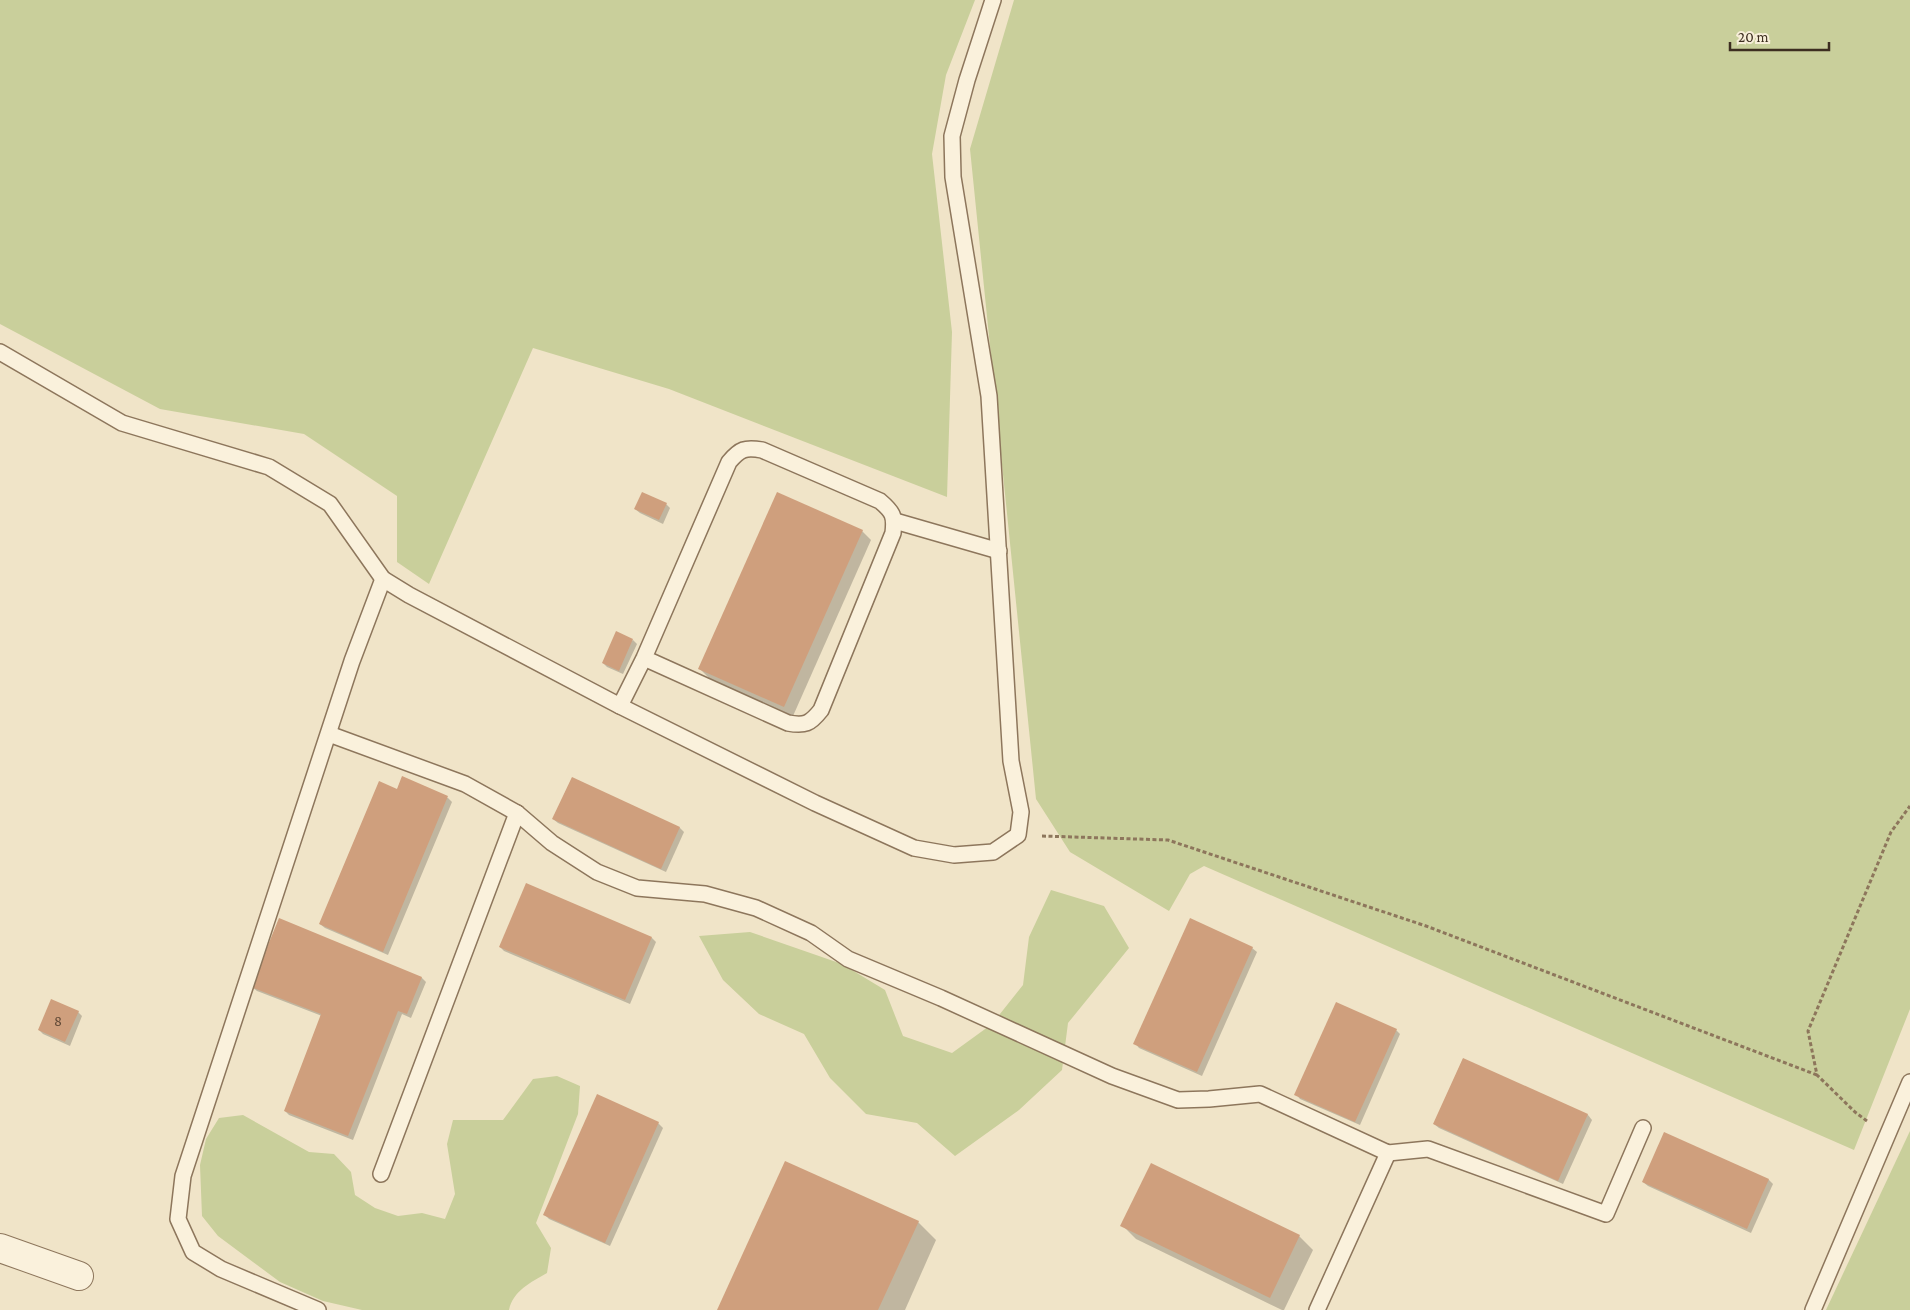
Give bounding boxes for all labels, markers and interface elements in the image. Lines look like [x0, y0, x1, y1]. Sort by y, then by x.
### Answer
scale bar [1730, 20, 1829, 52]
text: 20 m [1738, 29, 1769, 45]
house number: 8 [54, 1013, 62, 1029]

